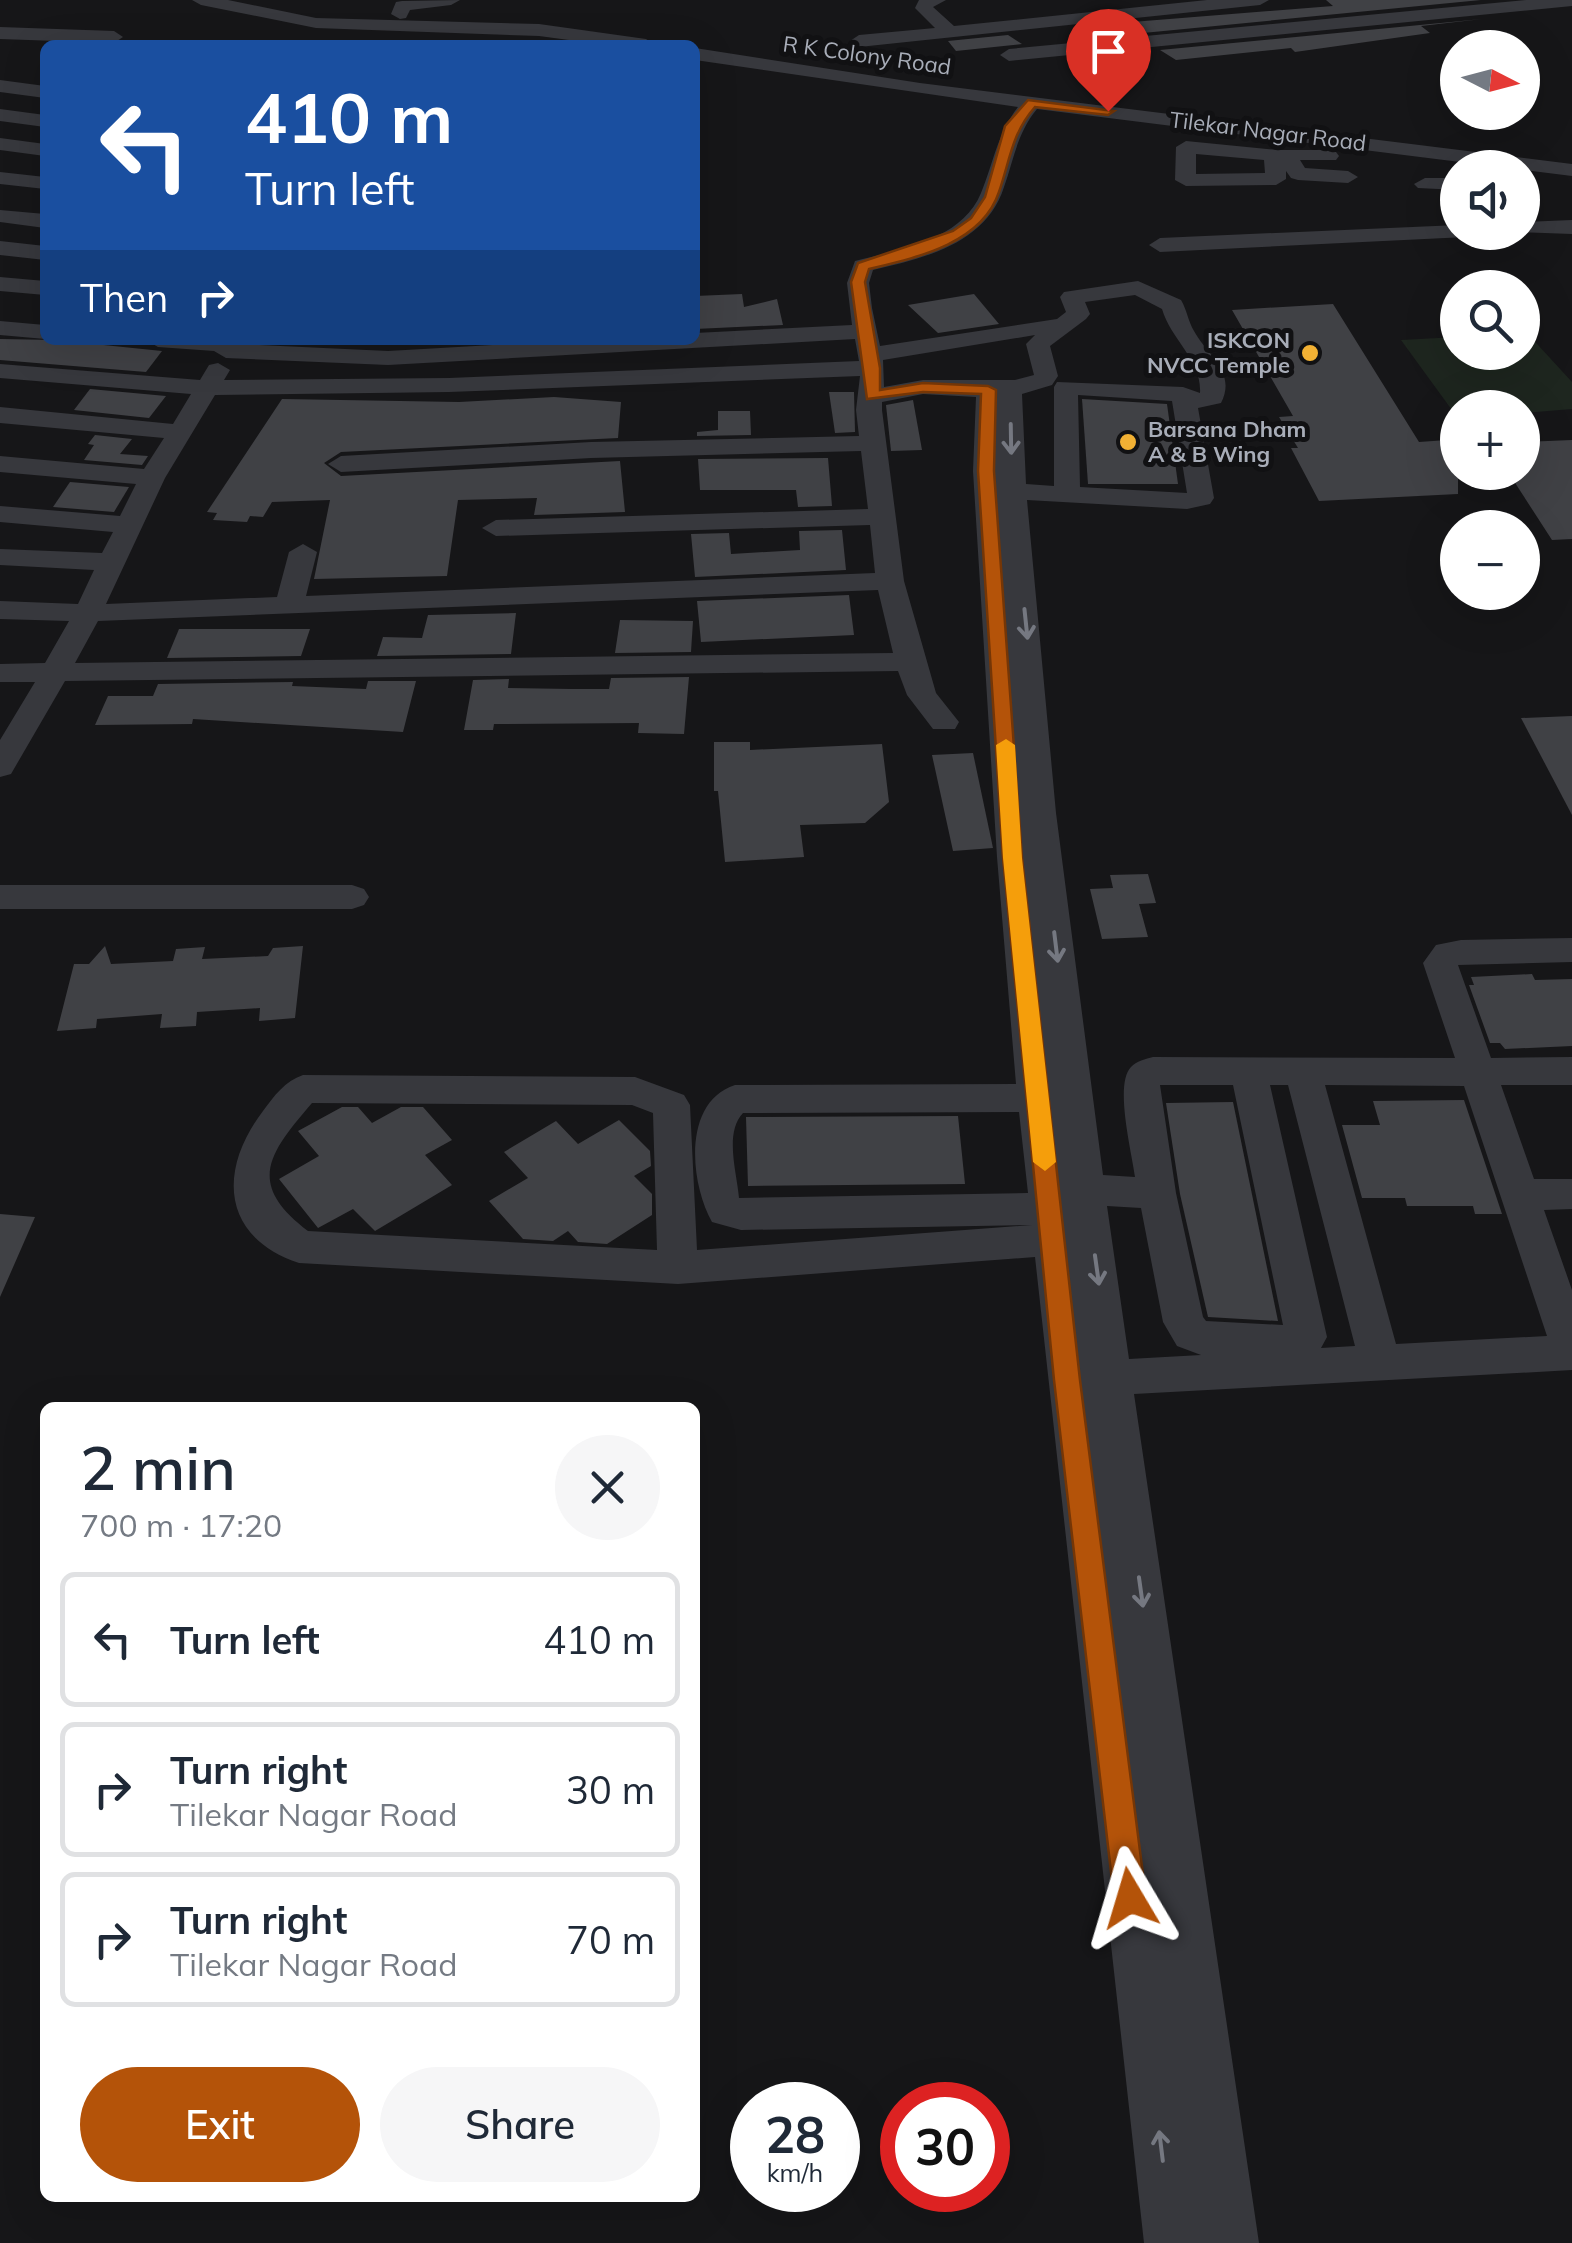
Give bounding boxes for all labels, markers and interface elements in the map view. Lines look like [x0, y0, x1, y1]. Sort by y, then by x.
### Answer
pin [1066, 9, 1151, 112]
icon: arrive [1081, 24, 1136, 79]
street label: R K Colony Road [781, 29, 953, 81]
north arrow [1440, 30, 1540, 130]
map controls [1440, 30, 1540, 610]
text: 410 m [245, 73, 453, 161]
icon: left [80, 80, 210, 210]
street label: Tilekar Nagar Road [1168, 105, 1368, 157]
button: sound [1440, 150, 1540, 250]
text: Turn left [245, 160, 414, 216]
icon: right [188, 270, 243, 325]
button: search [1440, 270, 1540, 370]
text: Then [80, 274, 168, 322]
place label: ISKCON NVCC Temple [1147, 326, 1290, 379]
marker: ISKCON NVCC Temple [1299, 342, 1321, 364]
button: + [1440, 390, 1540, 490]
place label: Barsana Dham A & B Wing [1148, 415, 1306, 468]
one-way arrow [1002, 422, 1021, 454]
marker: Barsana Dham A & B Wing [1117, 431, 1139, 453]
button: − [1440, 510, 1540, 610]
one-way arrow [1017, 607, 1036, 639]
one-way arrow [1048, 931, 1066, 963]
one-way arrow [1088, 1253, 1106, 1285]
text: 2 min [80, 1430, 236, 1505]
button: close [555, 1435, 660, 1540]
text: 700 m · 17:20 [80, 1505, 282, 1545]
one-way arrow [1132, 1575, 1151, 1607]
icon: left [85, 1612, 140, 1667]
text: Turn left [170, 1616, 320, 1664]
text: 410 m [543, 1616, 655, 1664]
text: Turn right [170, 1746, 347, 1794]
icon: right [85, 1762, 140, 1817]
text: 30 m [566, 1766, 655, 1814]
text: Tilekar Nagar Road [170, 1794, 457, 1834]
position arrow [1078, 1846, 1182, 1950]
text: Turn right [170, 1896, 347, 1944]
icon: right [85, 1912, 140, 1967]
text: 70 m [566, 1916, 655, 1964]
text: Tilekar Nagar Road [170, 1944, 457, 1984]
button: Exit [80, 2067, 360, 2182]
button: Share [380, 2067, 660, 2182]
speed limit sign: 30 [880, 2082, 1010, 2212]
text: 28 [765, 2103, 825, 2166]
one-way arrow [1151, 2131, 1170, 2163]
text: km/h [767, 2157, 823, 2188]

